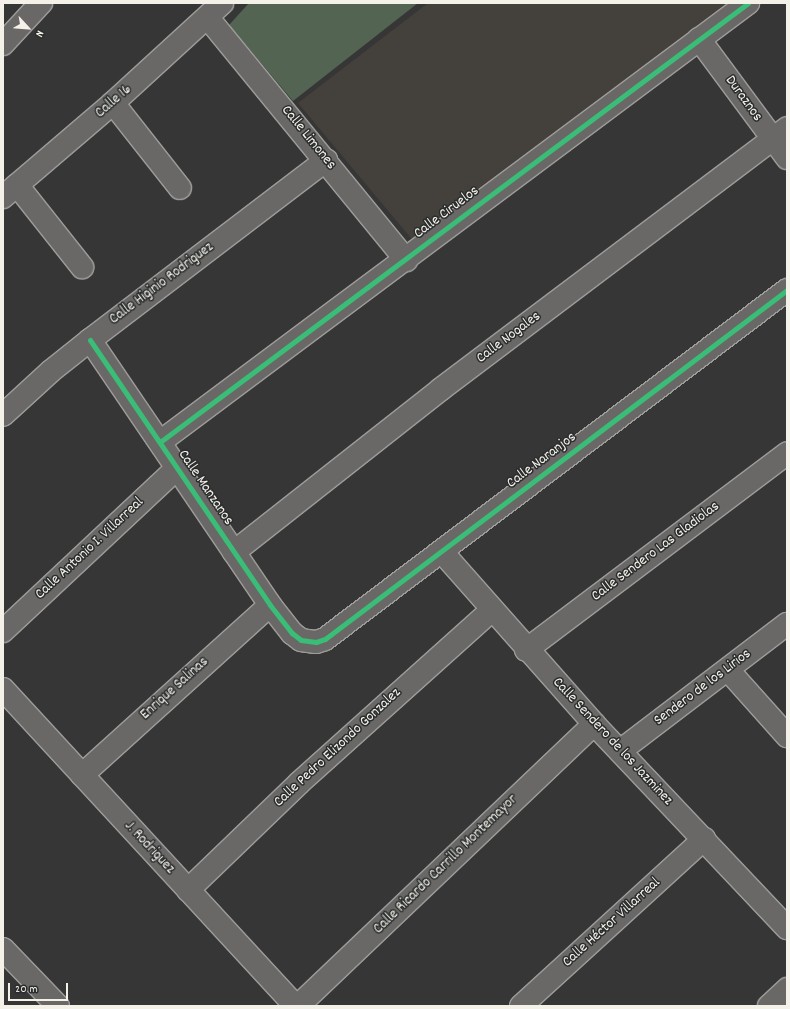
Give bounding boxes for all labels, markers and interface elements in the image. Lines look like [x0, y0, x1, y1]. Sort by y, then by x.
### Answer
north arrow [8, 8, 48, 48]
text: N [30, 27, 47, 39]
street label: Duraznos [720, 73, 766, 125]
street label: Calle 16 [92, 81, 136, 123]
street label: Calle Limones [277, 102, 339, 174]
street label: Calle Ciruelos [411, 183, 483, 243]
street label: Calle Higinio Rodriguez [106, 239, 218, 329]
street label: Calle Nogales [473, 308, 545, 368]
street label: Calle Naranjos [504, 429, 580, 493]
street label: Calle Manzanos [173, 447, 237, 529]
street label: Calle Antonio I. Villarreal [32, 494, 148, 604]
street label: Calle Sendero Las Gladiolas [588, 498, 724, 606]
street label: Sendero de los Lirios [651, 646, 755, 730]
street label: Enrique Salinas [137, 654, 213, 724]
street label: Calle Sendero de los Jazminez [548, 674, 676, 810]
street label: Calle Pedro Elizondo Gonzalez [271, 684, 405, 812]
street label: Calle Ricardo Carrillo Montemayor [370, 791, 522, 939]
street label: J. Rodriguez [120, 818, 178, 878]
street label: Calle Héctor Villarreal [559, 874, 665, 972]
scale bar [10, 975, 70, 1001]
text: 20 m [15, 981, 38, 998]

